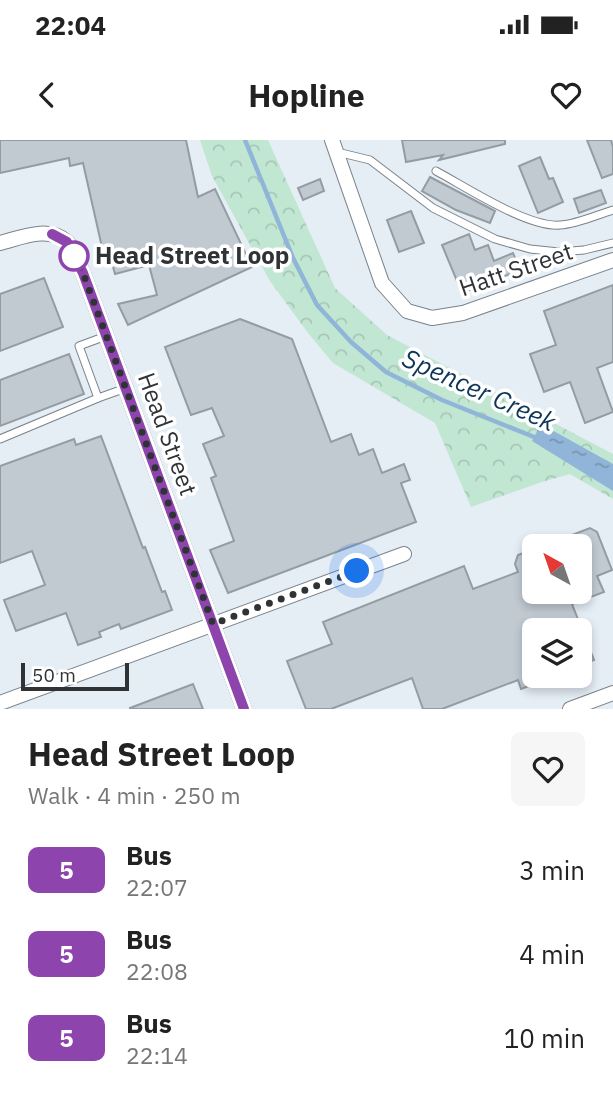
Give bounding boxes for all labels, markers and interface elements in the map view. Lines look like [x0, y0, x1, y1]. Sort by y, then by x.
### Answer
text: 22:04 [35, 8, 106, 42]
text: Hopline [248, 74, 365, 116]
icon: back [28, 76, 66, 114]
icon: heart [547, 76, 585, 114]
street label: Hatt Street [455, 235, 577, 303]
place label: Head Street Loop [95, 239, 289, 271]
marker: Head Street Loop [59, 241, 89, 271]
water label: Spencer Creek [397, 340, 562, 438]
street label: Head Street [131, 368, 205, 499]
north arrow [522, 534, 592, 604]
map controls [522, 534, 592, 688]
your location [339, 553, 374, 588]
button: layers [522, 618, 592, 688]
scale bar [21, 660, 130, 692]
text: 50 m [32, 663, 76, 687]
text: Head Street Loop [28, 732, 295, 775]
button: heart [511, 732, 585, 806]
text: Walk · 4 min · 250 m [28, 780, 241, 810]
text: Bus [126, 838, 172, 872]
text: 3 min [519, 853, 585, 887]
text: 5 [59, 854, 74, 886]
text: 22:07 [126, 872, 188, 902]
text: Bus [126, 922, 172, 956]
text: 4 min [519, 937, 585, 971]
text: 5 [59, 938, 74, 970]
text: 22:08 [126, 956, 188, 986]
text: Bus [126, 1006, 172, 1040]
text: 10 min [504, 1021, 585, 1055]
text: 5 [59, 1022, 74, 1054]
text: 22:14 [126, 1040, 188, 1070]

